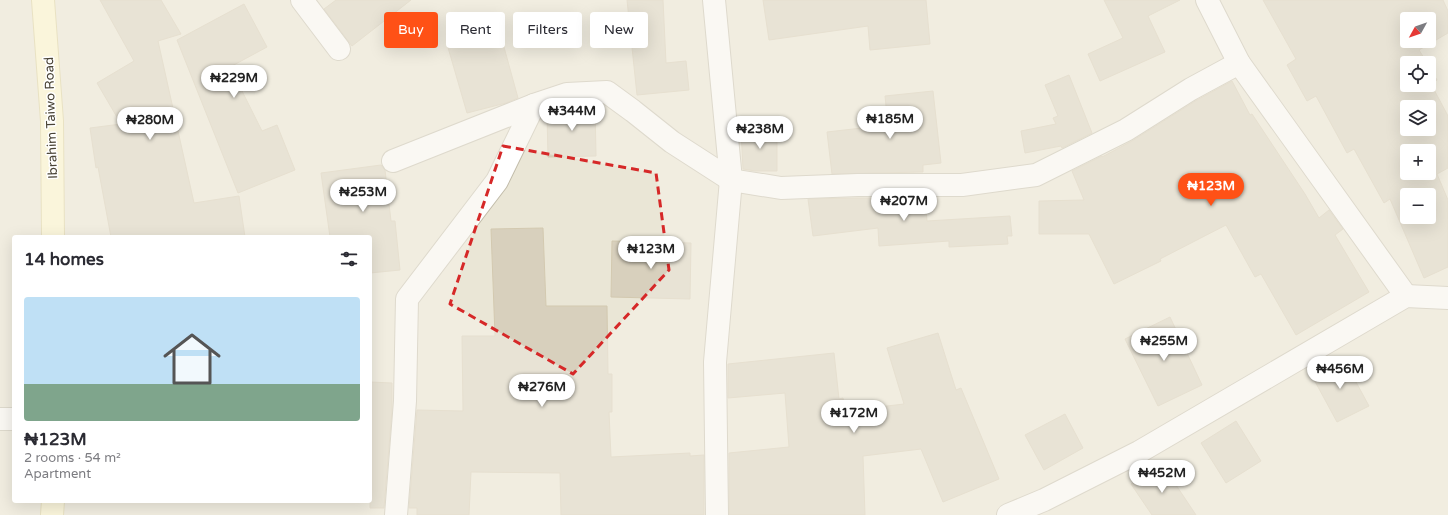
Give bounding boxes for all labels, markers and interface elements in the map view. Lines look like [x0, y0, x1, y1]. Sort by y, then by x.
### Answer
chip: Buy [384, 12, 438, 48]
chip: Rent [446, 12, 505, 48]
chip: Filters [513, 12, 582, 48]
chip: New [590, 12, 648, 48]
north arrow [1400, 12, 1436, 48]
map controls [1400, 12, 1436, 224]
button: locate [1400, 56, 1436, 92]
street label: Ibrahim Taiwo Road [41, 57, 61, 179]
pin: ₦229M [206, 65, 262, 99]
text: ₦229M [210, 70, 258, 86]
pin: ₦344M [544, 98, 600, 132]
button: layers [1400, 100, 1436, 136]
text: ₦344M [548, 103, 596, 119]
pin: ₦185M [862, 106, 918, 140]
pin: ₦280M [122, 107, 178, 141]
text: ₦185M [866, 111, 914, 127]
text: ₦280M [126, 112, 174, 128]
pin: ₦238M [732, 116, 788, 150]
text: ₦238M [736, 121, 784, 137]
button: + [1400, 144, 1436, 180]
pin: ₦123M [1183, 173, 1239, 207]
text: ₦123M [1187, 178, 1235, 194]
pin: ₦253M [335, 179, 391, 213]
text: ₦253M [339, 184, 387, 200]
pin: ₦207M [876, 188, 932, 222]
button: − [1400, 188, 1436, 224]
text: ₦207M [880, 193, 928, 209]
pin: ₦123M [623, 236, 679, 270]
text: ₦123M [627, 241, 675, 257]
icon: filters [338, 248, 360, 270]
text: 14 homes [24, 249, 104, 270]
icon: home [156, 323, 228, 395]
pin: ₦255M [1136, 328, 1192, 362]
text: ₦255M [1140, 333, 1188, 349]
pin: ₦456M [1312, 356, 1368, 390]
text: ₦456M [1316, 361, 1364, 377]
pin: ₦276M [514, 374, 570, 408]
text: ₦276M [518, 379, 566, 395]
pin: ₦172M [826, 400, 882, 434]
text: ₦172M [830, 405, 878, 421]
text: ₦123M [24, 429, 87, 450]
text: 2 rooms · 54 m² [24, 450, 121, 466]
pin: ₦452M [1134, 460, 1190, 494]
text: ₦452M [1138, 465, 1186, 481]
text: Apartment [24, 466, 91, 482]

